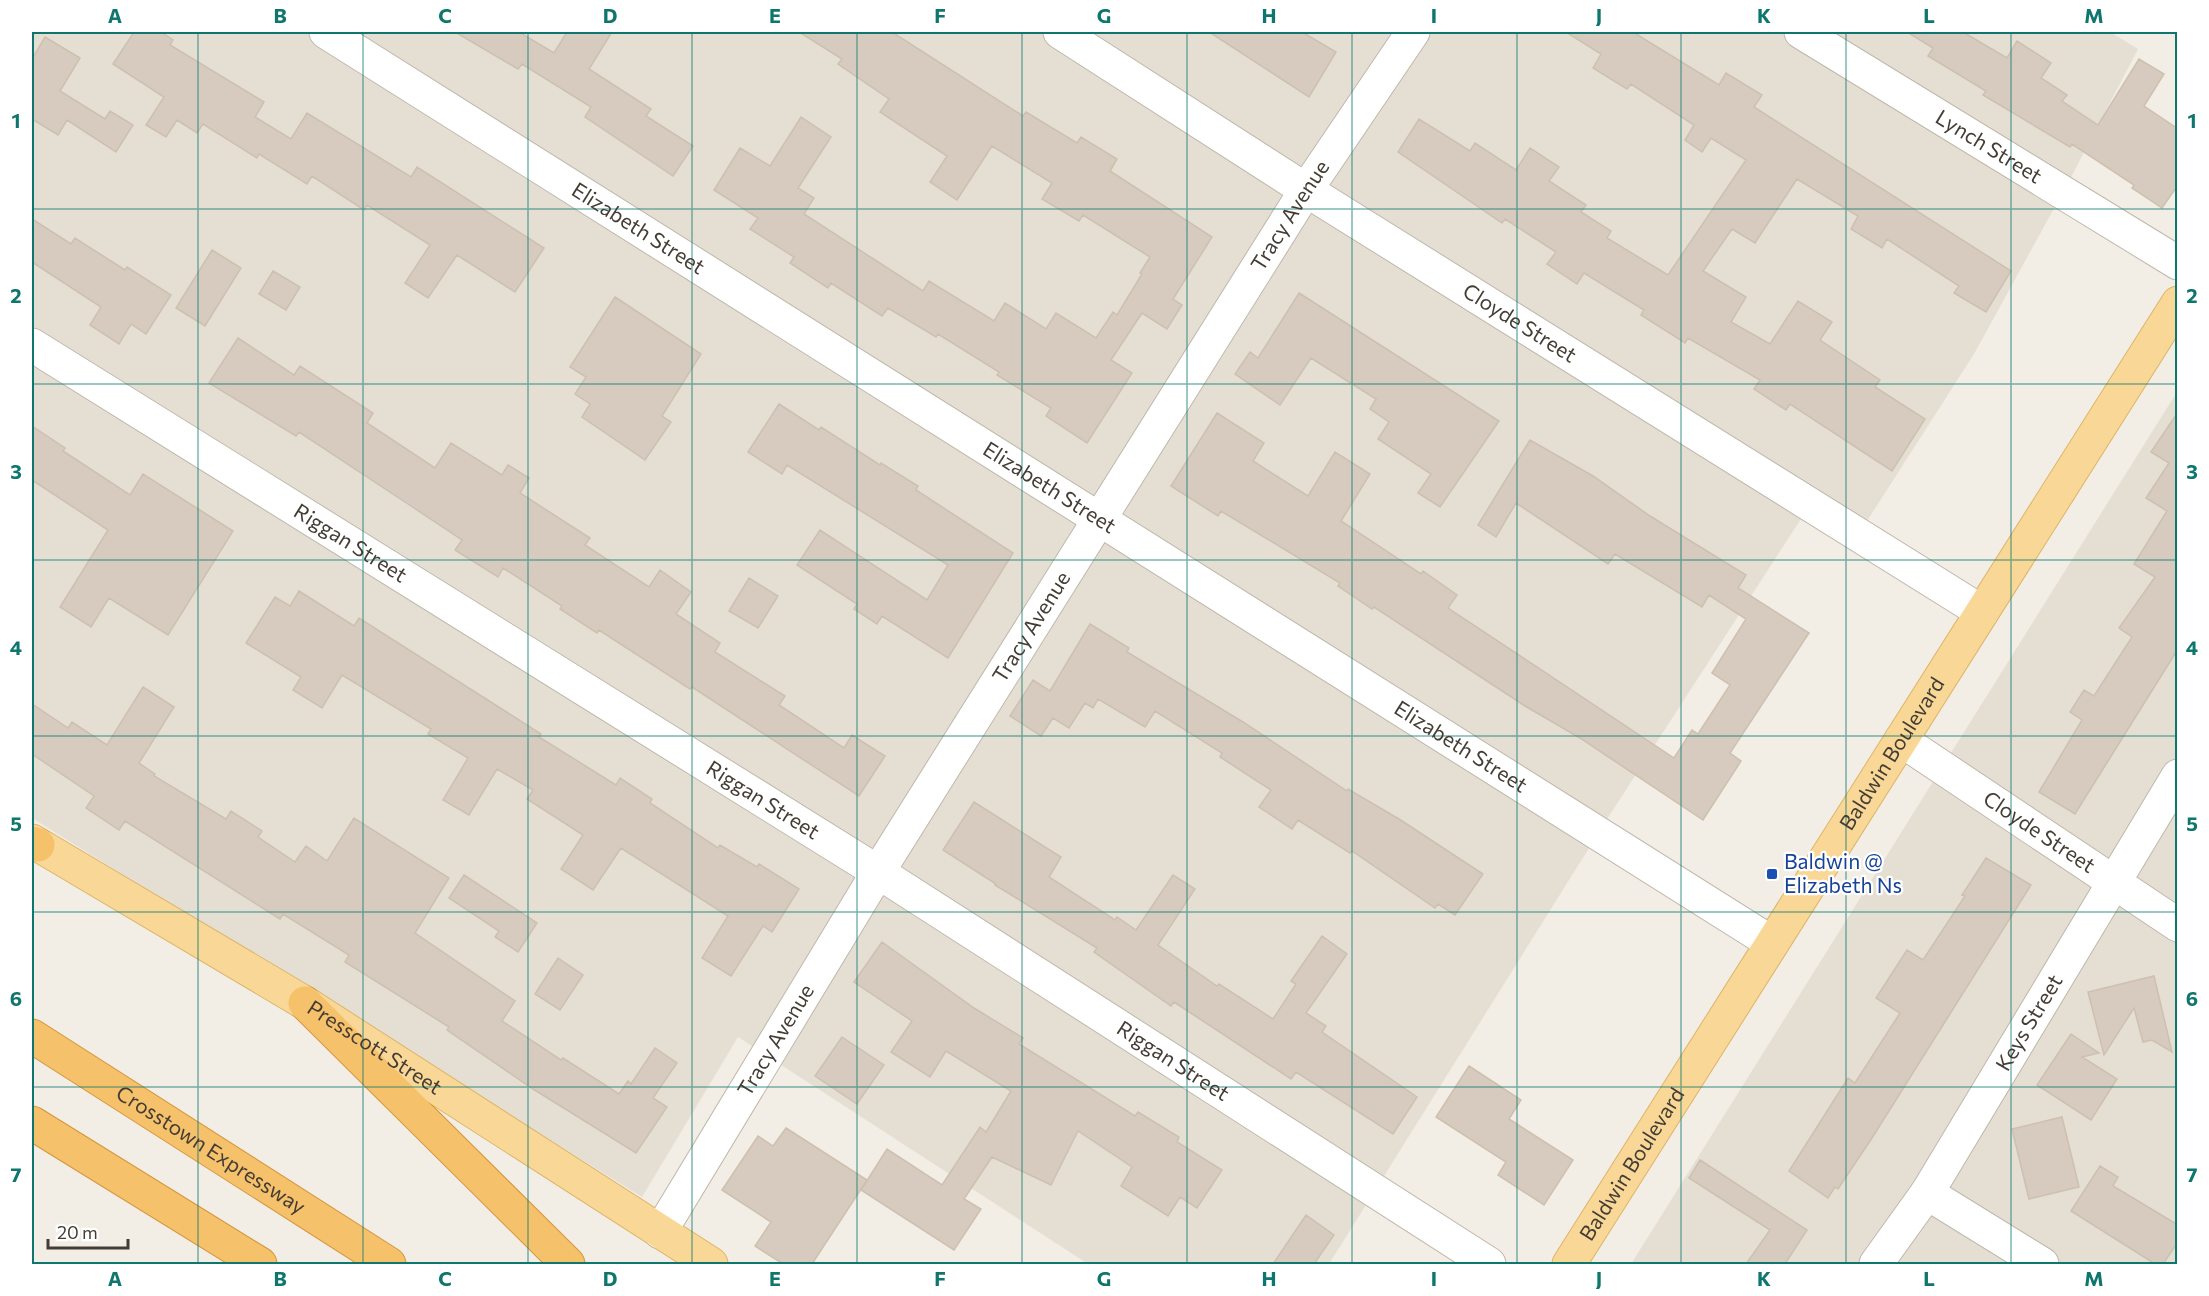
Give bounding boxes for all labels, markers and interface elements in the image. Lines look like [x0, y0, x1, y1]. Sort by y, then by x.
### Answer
text: A [108, 3, 122, 27]
text: B [273, 3, 287, 27]
text: C [438, 3, 452, 27]
text: D [603, 3, 617, 27]
text: E [769, 3, 781, 27]
text: F [934, 3, 946, 27]
text: G [1097, 3, 1111, 27]
text: H [1262, 3, 1277, 27]
text: I [1431, 3, 1437, 27]
text: J [1596, 3, 1602, 27]
text: K [1757, 3, 1771, 27]
text: L [1923, 3, 1935, 27]
text: M [2084, 3, 2104, 27]
street label: Lynch Street [1932, 104, 2047, 188]
text: 1 [11, 108, 21, 132]
text: 1 [2187, 108, 2197, 132]
street label: Tracy Avenue [1245, 155, 1334, 275]
street label: Elizabeth Street [568, 176, 710, 279]
street label: Cloyde Street [1459, 277, 1582, 367]
text: 2 [10, 283, 22, 307]
text: 2 [2186, 283, 2198, 307]
street label: Elizabeth Street [979, 435, 1121, 538]
text: 3 [10, 459, 22, 483]
text: 3 [2186, 459, 2198, 483]
street label: Riggan Street [290, 497, 412, 587]
street label: Tracy Avenue [986, 566, 1075, 686]
text: 4 [10, 635, 22, 659]
text: 4 [2186, 635, 2198, 659]
street label: Baldwin Boulevard [1833, 672, 1949, 834]
street label: Elizabeth Street [1390, 694, 1532, 797]
street label: Riggan Street [702, 754, 825, 844]
street label: Cloyde Street [1979, 785, 2101, 877]
text: 5 [10, 811, 22, 835]
text: 5 [2186, 811, 2198, 835]
place label: Baldwin @ Elizabeth Ns [1784, 848, 1902, 897]
marker: Baldwin @ Elizabeth Ns [1765, 867, 1779, 881]
street label: Keys Street [1990, 969, 2067, 1075]
street label: Tracy Avenue [731, 979, 818, 1100]
text: 6 [10, 986, 22, 1010]
text: 6 [2186, 986, 2198, 1010]
street label: Presscott Street [303, 994, 447, 1099]
street label: Riggan Street [1113, 1015, 1234, 1105]
street label: Crosstown Expressway [112, 1079, 311, 1219]
street label: Baldwin Boulevard [1573, 1082, 1689, 1245]
text: 7 [11, 1162, 22, 1186]
text: 7 [2187, 1162, 2198, 1186]
scale bar [48, 1212, 128, 1250]
text: 20 m [57, 1221, 98, 1243]
text: A [108, 1266, 122, 1290]
text: B [273, 1266, 287, 1290]
text: C [438, 1266, 452, 1290]
text: D [603, 1266, 617, 1290]
text: E [769, 1266, 781, 1290]
text: F [934, 1266, 946, 1290]
text: G [1097, 1266, 1111, 1290]
text: H [1262, 1266, 1277, 1290]
text: I [1431, 1266, 1437, 1290]
text: J [1596, 1266, 1602, 1290]
text: K [1757, 1266, 1771, 1290]
text: L [1923, 1266, 1935, 1290]
text: M [2084, 1266, 2104, 1290]

